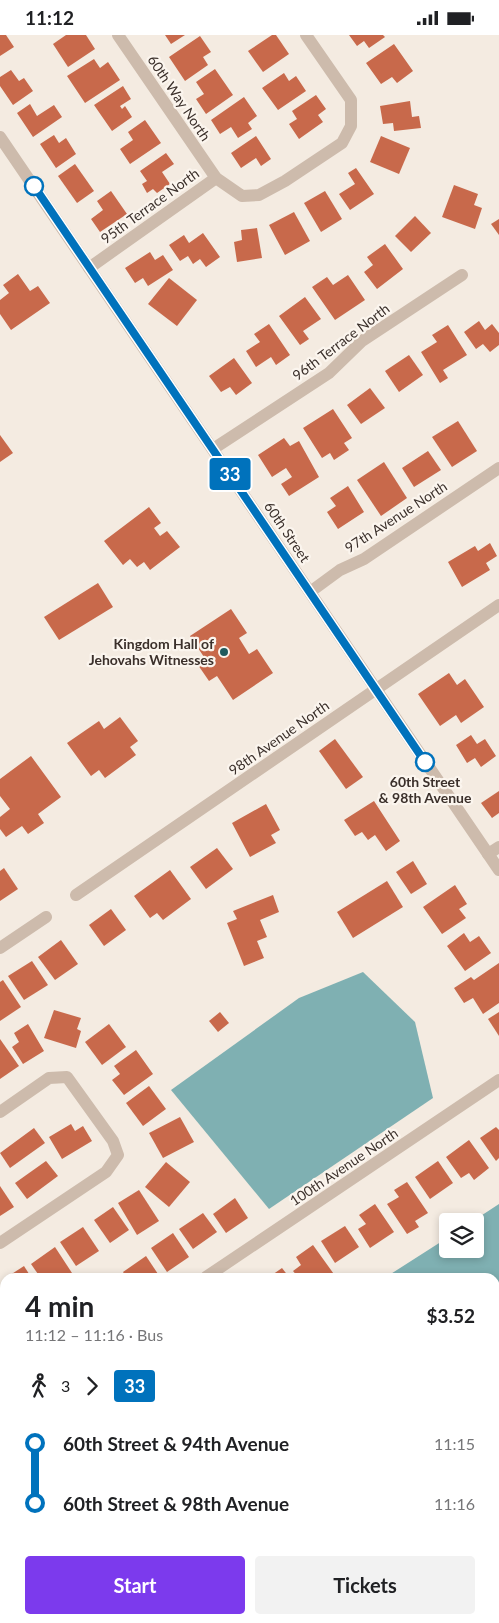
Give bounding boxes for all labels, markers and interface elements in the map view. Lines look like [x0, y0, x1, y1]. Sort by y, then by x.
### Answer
text: 11:12 [25, 6, 74, 29]
street label: 60th Way North [144, 52, 214, 144]
street label: 95th Terrace North [97, 164, 202, 247]
unlabelled marker [24, 176, 44, 196]
street label: 96th Terrace North [289, 300, 393, 384]
line badge: 33 [208, 458, 252, 490]
text: 33 [220, 463, 240, 485]
street label: 97th Avenue North [341, 477, 450, 556]
street label: 60th Street [261, 498, 314, 565]
place label: Kingdom Hall of Jehovahs Witnesses [89, 635, 214, 668]
marker: Kingdom Hall of Jehovahs Witnesses [218, 646, 230, 658]
street label: 98th Avenue North [225, 697, 332, 779]
marker: 60th Street & 98th Avenue [415, 752, 435, 772]
place label: 60th Street & 98th Avenue [379, 773, 472, 806]
street label: 100th Avenue North [286, 1124, 401, 1209]
map controls [439, 1213, 484, 1258]
button: layers [439, 1213, 484, 1258]
text: 4 min [25, 1289, 94, 1323]
text: $3.52 [426, 1304, 475, 1327]
text: 11:12 – 11:16 · Bus [25, 1325, 163, 1344]
icon: walk [25, 1372, 53, 1400]
icon: forward [78, 1372, 106, 1400]
text: 33 [124, 1375, 145, 1397]
text: 3 [61, 1376, 70, 1395]
text: 60th Street & 94th Avenue [63, 1432, 289, 1455]
text: 11:15 [434, 1434, 475, 1453]
text: 60th Street & 98th Avenue [63, 1492, 289, 1515]
text: 11:16 [434, 1494, 475, 1513]
button: Start [25, 1556, 245, 1614]
button: Tickets [255, 1556, 475, 1614]

